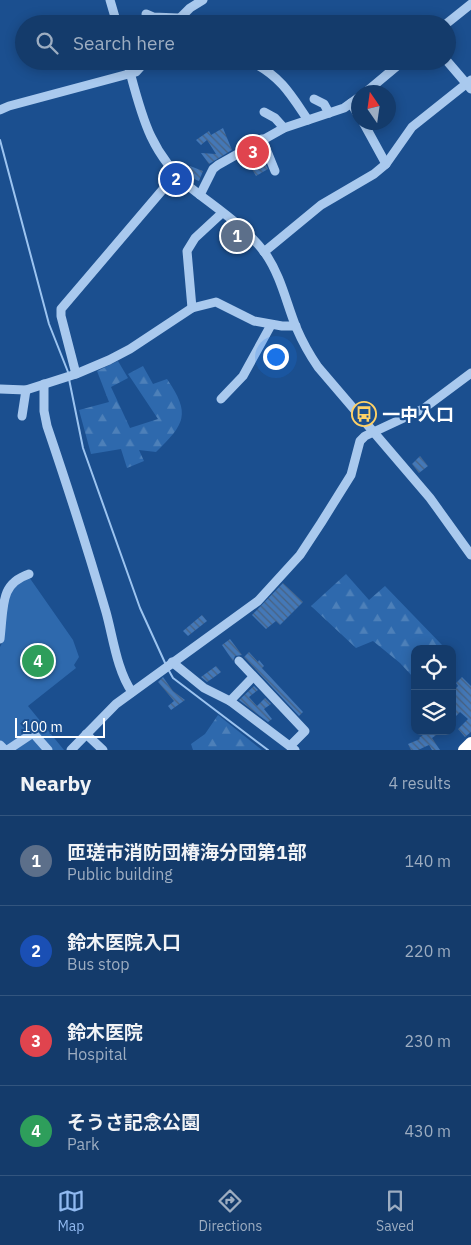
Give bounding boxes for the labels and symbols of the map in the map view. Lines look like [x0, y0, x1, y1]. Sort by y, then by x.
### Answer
north arrow [351, 85, 396, 130]
pin: 3 [237, 133, 269, 171]
pin: 2 [160, 160, 192, 198]
pin: 1 [221, 217, 253, 255]
your location [263, 344, 289, 370]
bus stop icon: 一中入口 [351, 401, 377, 427]
place label: 一中入口 [382, 403, 454, 426]
pin: 4 [22, 642, 54, 680]
scale bar [15, 715, 105, 738]

